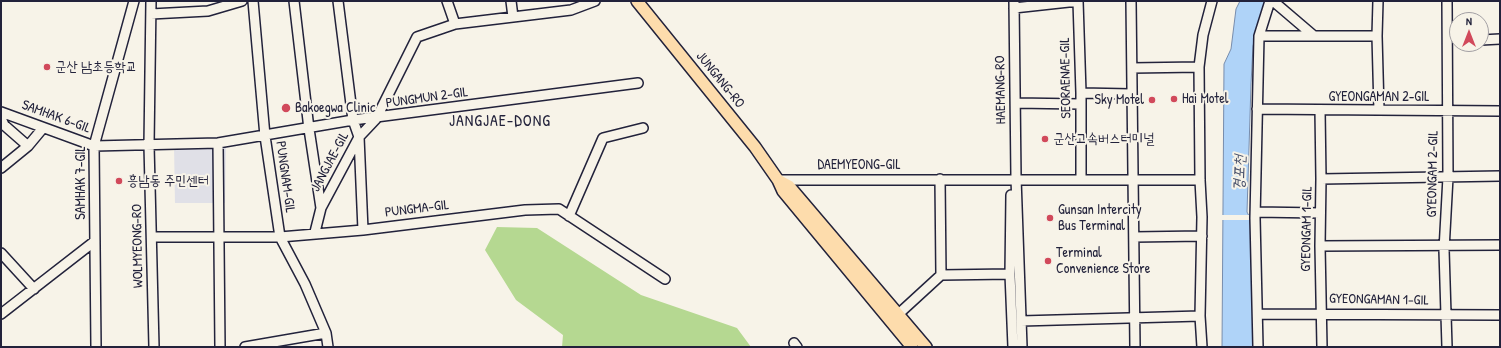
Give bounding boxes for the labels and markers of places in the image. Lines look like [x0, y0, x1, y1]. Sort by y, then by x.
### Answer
place label: 군산 남초등학교 [55, 59, 137, 75]
marker: 군산 남초등학교 [42, 62, 52, 72]
place label: Hai Motel [1182, 91, 1228, 107]
place label: Sky Motel [1095, 92, 1144, 108]
marker: Hai Motel [1169, 94, 1179, 104]
marker: Sky Motel [1147, 95, 1157, 105]
place label: Bakoegwa Clinic [295, 100, 375, 116]
marker: Bakoegwa Clinic [280, 102, 292, 114]
place label: 군산고속버스터미널 [1053, 131, 1154, 147]
marker: 군산고속버스터미널 [1040, 134, 1050, 144]
place label: 흥남동 주민센터 [127, 173, 209, 189]
marker: 흥남동 주민센터 [114, 176, 124, 186]
place label: Gunsan Intercity Bus Terminal [1058, 202, 1142, 234]
marker: Gunsan Intercity Bus Terminal [1045, 213, 1055, 223]
place label: Terminal Convenience Store [1056, 245, 1150, 278]
marker: Terminal Convenience Store [1043, 256, 1053, 266]

